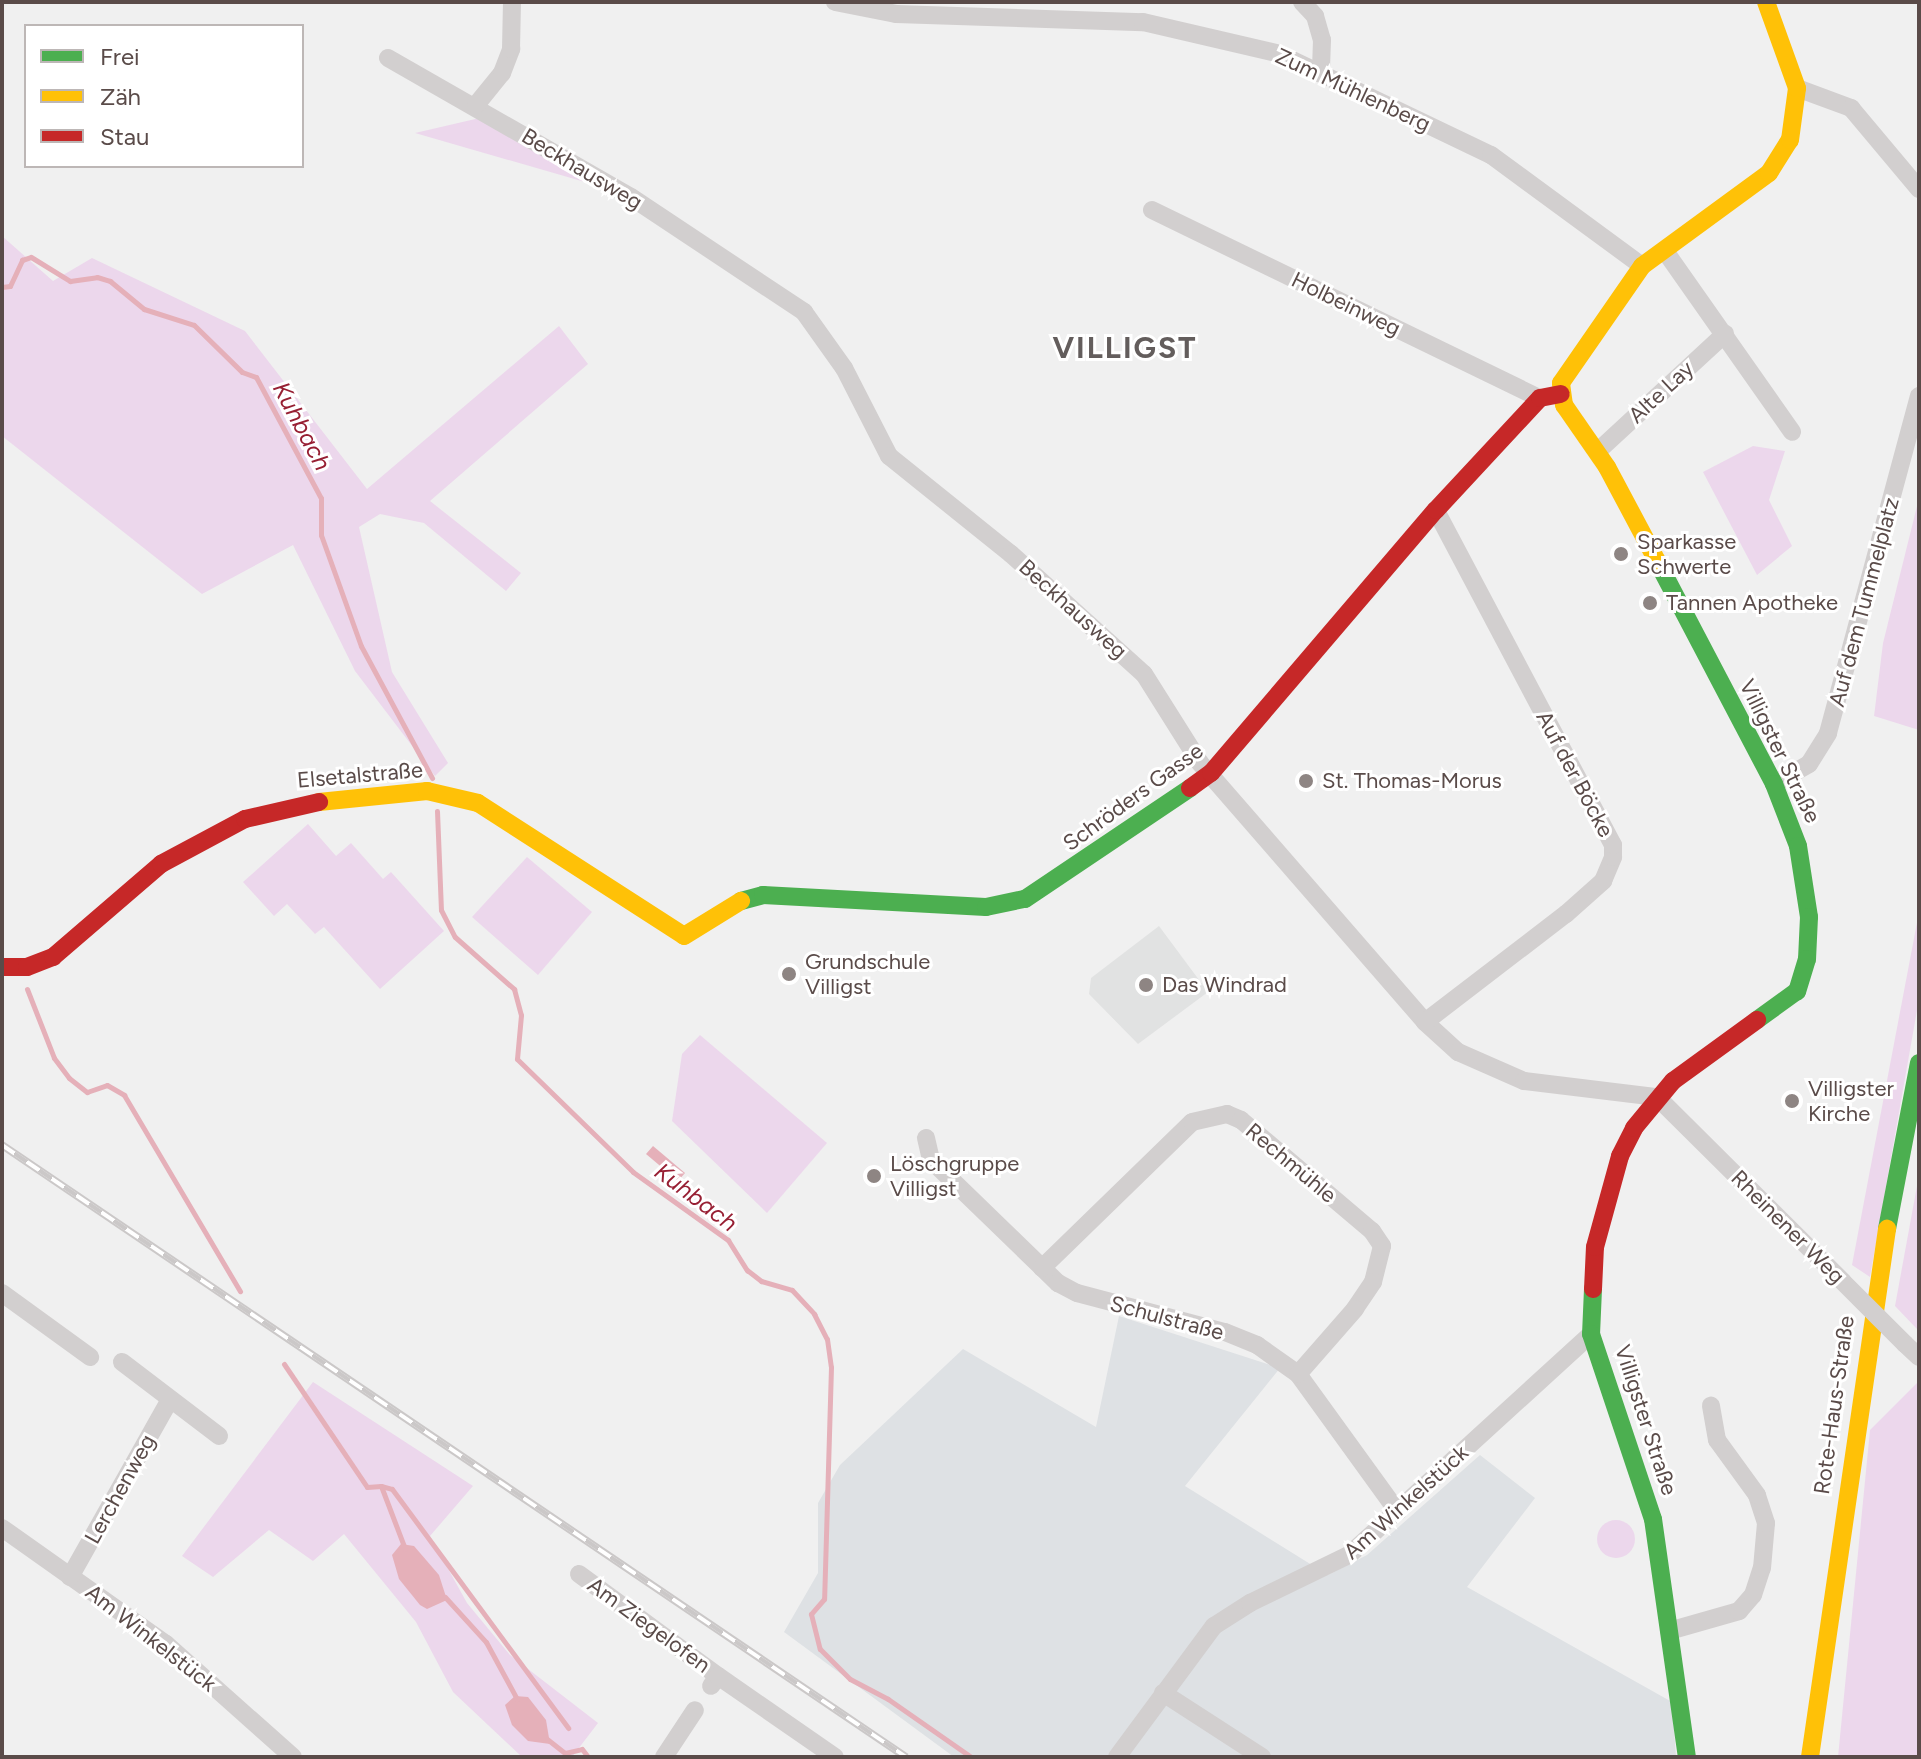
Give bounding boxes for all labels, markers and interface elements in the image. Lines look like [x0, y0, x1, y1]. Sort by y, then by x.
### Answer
legend [24, 24, 304, 168]
text: Frei [100, 42, 140, 71]
street label: Zum Mühlenberg [1271, 43, 1435, 137]
text: Zäh [100, 82, 141, 111]
text: Stau [100, 122, 149, 151]
street label: Beckhausweg [517, 123, 647, 215]
street label: Holbeinweg [1287, 266, 1405, 342]
district label: VILLIGST [1052, 330, 1198, 366]
street label: Alte Lay [1623, 355, 1699, 429]
water label: Kuhbach [267, 377, 337, 475]
street label: Auf dem Tummelplatz [1823, 494, 1905, 710]
place label: Sparkasse Schwerte [1637, 528, 1736, 580]
marker: Sparkasse Schwerte [1612, 545, 1630, 563]
street label: Beckhausweg [1014, 554, 1132, 664]
place label: Tannen Apotheke [1666, 590, 1838, 616]
marker: Tannen Apotheke [1641, 594, 1659, 612]
street label: Villigster Straße [1734, 675, 1826, 827]
street label: Auf der Böcke [1531, 706, 1619, 842]
street label: Schröders Gasse [1058, 737, 1208, 857]
street label: Elsetalstraße [296, 756, 424, 794]
place label: St. Thomas-Morus [1322, 768, 1502, 794]
marker: St. Thomas-Morus [1297, 772, 1315, 790]
place label: Grundschule Villigst [805, 948, 930, 1000]
marker: Grundschule Villigst [780, 965, 798, 983]
place label: Das Windrad [1162, 972, 1287, 998]
marker: Das Windrad [1137, 976, 1155, 994]
place label: Villigster Kirche [1808, 1075, 1894, 1126]
marker: Villigster Kirche [1783, 1092, 1801, 1110]
street label: Rechmühle [1240, 1118, 1342, 1208]
place label: Löschgruppe Villigst [890, 1150, 1019, 1202]
water label: Kuhbach [649, 1157, 743, 1237]
street label: Rheinener Weg [1726, 1165, 1850, 1289]
marker: Löschgruppe Villigst [865, 1167, 883, 1185]
street label: Schulstraße [1107, 1290, 1227, 1346]
street label: Rote-Haus-Straße [1808, 1314, 1860, 1496]
street label: Villigster Straße [1609, 1342, 1683, 1498]
street label: Lerchenweg [79, 1430, 161, 1548]
street label: Am Winkelstück [1338, 1439, 1474, 1565]
street label: Am Ziegelofen [583, 1572, 715, 1678]
street label: Am Winkelstück [81, 1579, 221, 1697]

